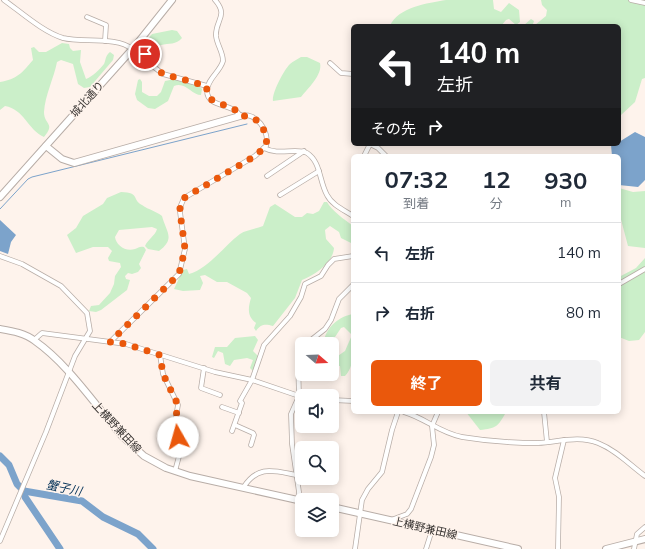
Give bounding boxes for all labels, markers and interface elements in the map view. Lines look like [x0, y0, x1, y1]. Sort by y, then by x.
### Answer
text: 140 m [437, 35, 520, 70]
pin [128, 37, 162, 71]
icon: left [371, 40, 423, 92]
icon: arrive [134, 43, 156, 65]
text: 左折 [437, 73, 473, 96]
street label: 城北通り [67, 78, 107, 120]
icon: right [424, 116, 446, 138]
text: その先 [371, 119, 416, 138]
text: 07:32 [385, 164, 448, 194]
text: 12 [482, 164, 511, 194]
text: 930 [544, 165, 587, 195]
text: m [560, 194, 571, 210]
text: 到着 [403, 195, 429, 211]
text: 分 [490, 195, 503, 211]
icon: left [371, 242, 393, 264]
text: 140 m [557, 243, 601, 262]
text: 左折 [405, 244, 435, 263]
icon: right [371, 302, 393, 324]
text: 80 m [566, 303, 601, 322]
text: 右折 [405, 304, 435, 323]
north arrow [295, 337, 339, 381]
map controls [295, 337, 339, 537]
button: 終了 [371, 360, 482, 406]
button: 共有 [490, 360, 601, 406]
button: sound [295, 389, 339, 433]
street label: 上横野兼田線 [89, 398, 145, 456]
position arrow [157, 416, 199, 458]
button: search [295, 441, 339, 485]
water label: 蟹子川 [45, 476, 85, 499]
button: layers [295, 493, 339, 537]
street label: 上横野兼田線 [391, 514, 459, 542]

